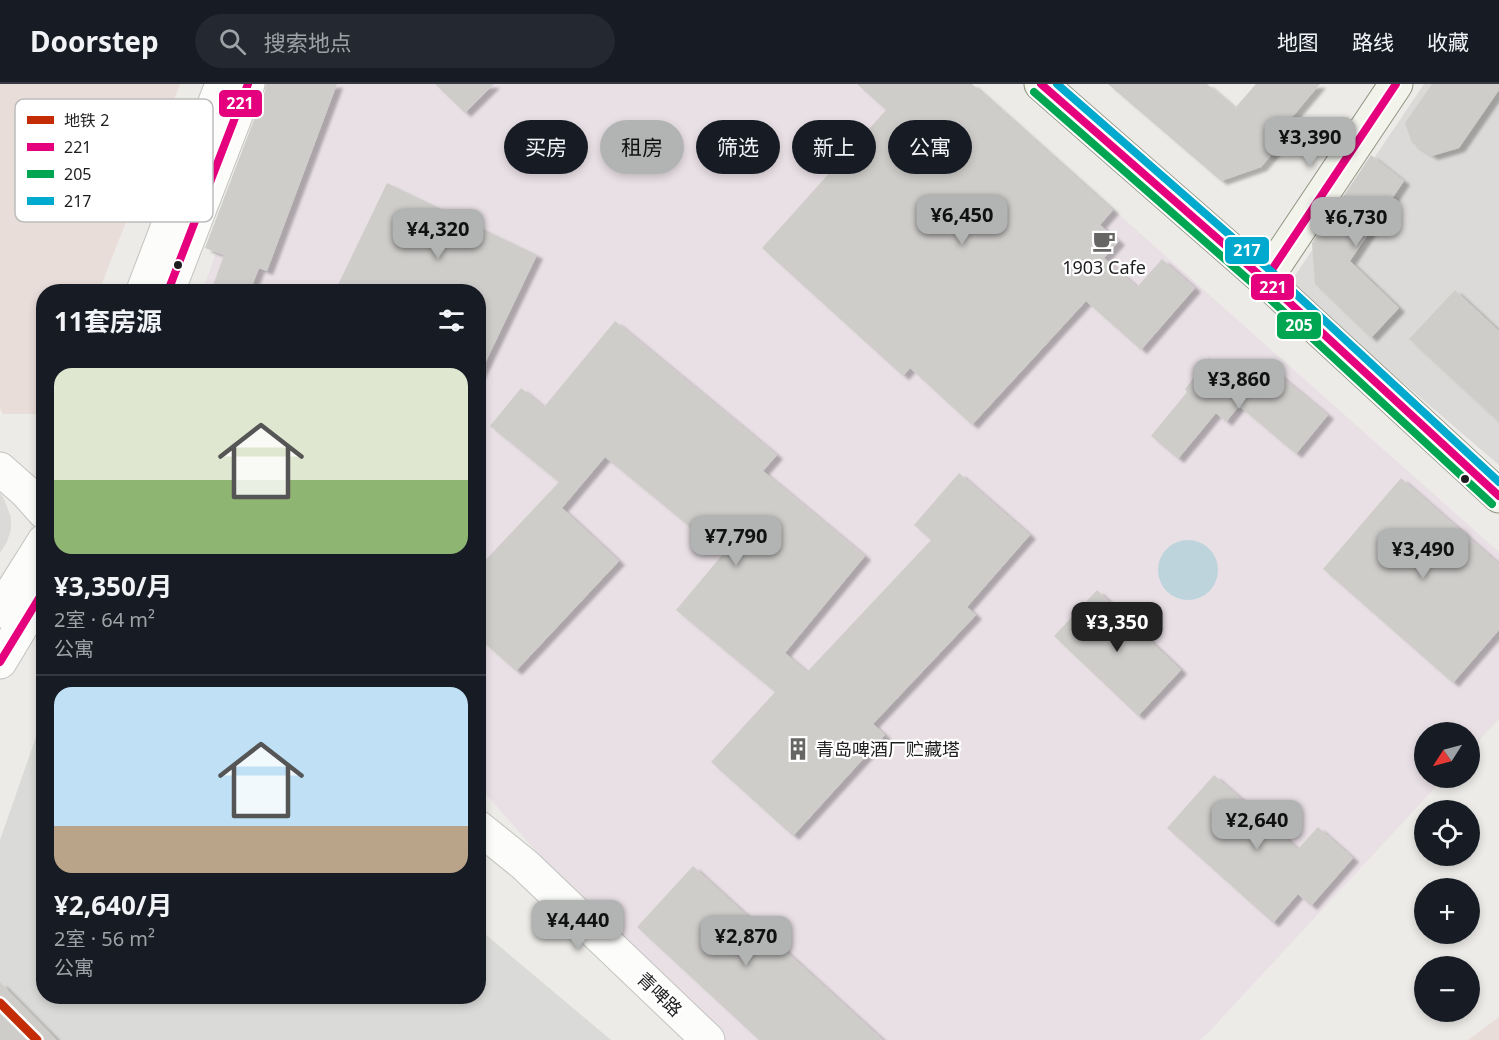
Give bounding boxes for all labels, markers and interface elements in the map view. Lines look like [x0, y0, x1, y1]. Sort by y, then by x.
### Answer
search box [195, 14, 615, 68]
text: Doorstep [30, 22, 159, 60]
icon: search [216, 25, 249, 58]
text: 搜索地点 [264, 27, 352, 57]
text: 地图 [1277, 28, 1319, 56]
text: 路线 [1352, 28, 1394, 56]
text: 收藏 [1427, 28, 1469, 56]
line badge: 221 [218, 89, 263, 118]
text: 221 [226, 92, 254, 114]
legend [15, 99, 213, 222]
text: 地铁 2 [64, 109, 109, 131]
pin: ¥3,390 [1261, 117, 1359, 168]
chip: 买房 [504, 120, 588, 174]
chip: 租房 [600, 120, 684, 174]
chip: 筛选 [696, 120, 780, 174]
chip: 新上 [792, 120, 876, 174]
chip: 公寓 [888, 120, 972, 174]
text: ¥3,390 [1279, 123, 1341, 150]
text: 221 [64, 136, 91, 158]
text: 205 [64, 163, 91, 185]
text: 217 [64, 190, 91, 212]
pin: ¥6,450 [913, 195, 1011, 246]
pin: ¥6,730 [1307, 197, 1405, 248]
text: ¥6,450 [931, 201, 993, 228]
text: ¥6,730 [1325, 203, 1387, 230]
pin: ¥4,320 [389, 209, 487, 260]
text: ¥4,320 [407, 215, 469, 242]
cafe icon: 1903 Cafe [1091, 228, 1117, 254]
line badge: 217 [1224, 236, 1270, 265]
text: 217 [1233, 239, 1261, 261]
place label: 1903 Cafe [1062, 255, 1146, 279]
unlabelled marker [172, 259, 184, 271]
line badge: 221 [1250, 273, 1295, 301]
text: 221 [1259, 276, 1287, 298]
text: 11套房源 [54, 303, 162, 339]
icon: filters [435, 304, 468, 337]
line badge: 205 [1276, 311, 1322, 340]
text: 205 [1285, 314, 1313, 336]
pin: ¥3,860 [1190, 359, 1288, 410]
text: ¥3,860 [1208, 365, 1270, 392]
icon: home [207, 407, 315, 515]
unlabelled marker [1459, 473, 1471, 485]
pin: ¥7,790 [687, 516, 785, 567]
text: ¥7,790 [705, 522, 767, 549]
pin: ¥3,490 [1374, 529, 1472, 580]
text: ¥3,490 [1392, 535, 1454, 562]
text: ¥3,350/月 [54, 568, 173, 604]
pin: ¥3,350 [1068, 602, 1166, 653]
text: 2室 · 64 m² [54, 606, 155, 633]
text: ¥3,350 [1086, 608, 1148, 635]
text: 公寓 [54, 635, 94, 662]
north arrow [1414, 722, 1480, 788]
map controls [1414, 722, 1480, 1022]
icon: home [207, 726, 315, 834]
building icon: 青岛啤酒厂贮藏塔 [785, 736, 811, 762]
place label: 青岛啤酒厂贮藏塔 [816, 737, 960, 761]
pin: ¥2,640 [1208, 800, 1306, 851]
button: locate [1414, 800, 1480, 866]
text: ¥2,640 [1226, 806, 1288, 833]
button: + [1414, 878, 1480, 944]
text: ¥2,640/月 [54, 887, 173, 923]
pin: ¥4,440 [529, 900, 627, 951]
text: ¥4,440 [547, 906, 609, 933]
pin: ¥2,870 [697, 916, 795, 967]
text: ¥2,870 [715, 922, 777, 949]
text: 2室 · 56 m² [54, 925, 155, 952]
text: 公寓 [54, 954, 94, 981]
button: − [1414, 956, 1480, 1022]
street label: 青啤路 [632, 967, 688, 1021]

